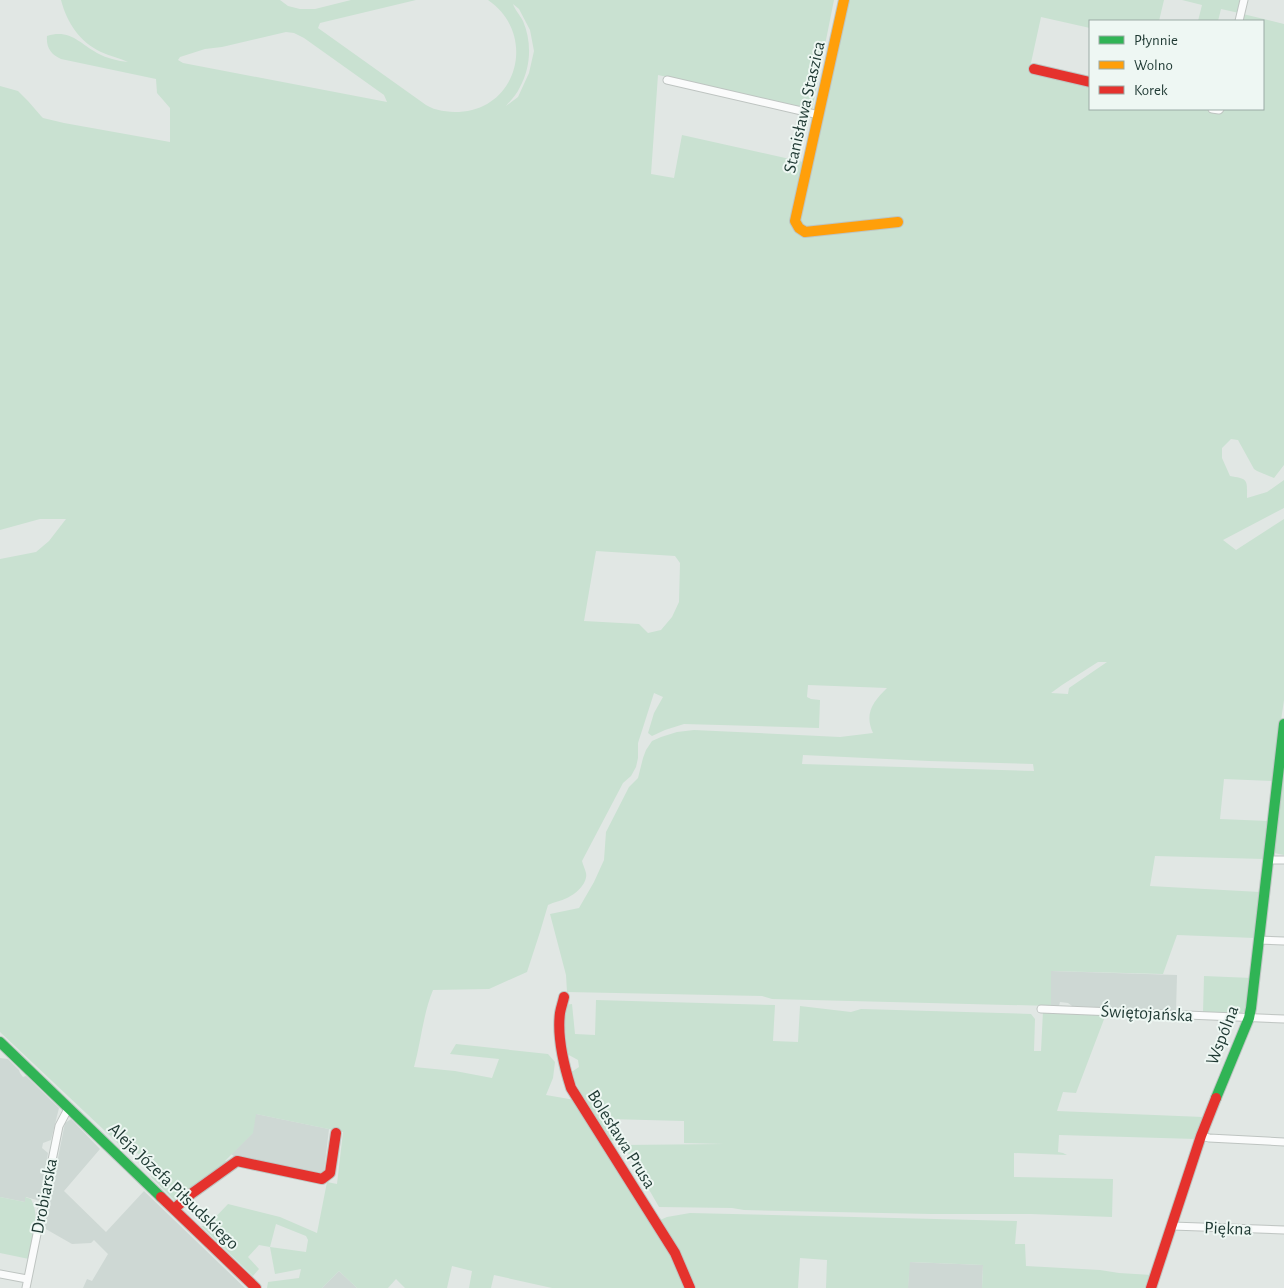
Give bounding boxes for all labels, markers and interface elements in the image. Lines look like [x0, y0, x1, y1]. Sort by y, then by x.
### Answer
legend [1089, 20, 1264, 110]
text: Płynnie [1134, 33, 1178, 48]
street label: Stanisława Staszica [781, 40, 829, 175]
text: Wolno [1134, 58, 1173, 73]
text: Korek [1134, 83, 1168, 98]
street label: Świętojańska [1100, 1000, 1194, 1025]
street label: Wspólna [1203, 1003, 1242, 1068]
street label: Bolesława Prusa [584, 1087, 659, 1192]
street label: Aleja Józefa Piłsudskiego [105, 1120, 242, 1254]
street label: Drobiarska [29, 1157, 61, 1236]
street label: Piękna [1204, 1219, 1252, 1239]

